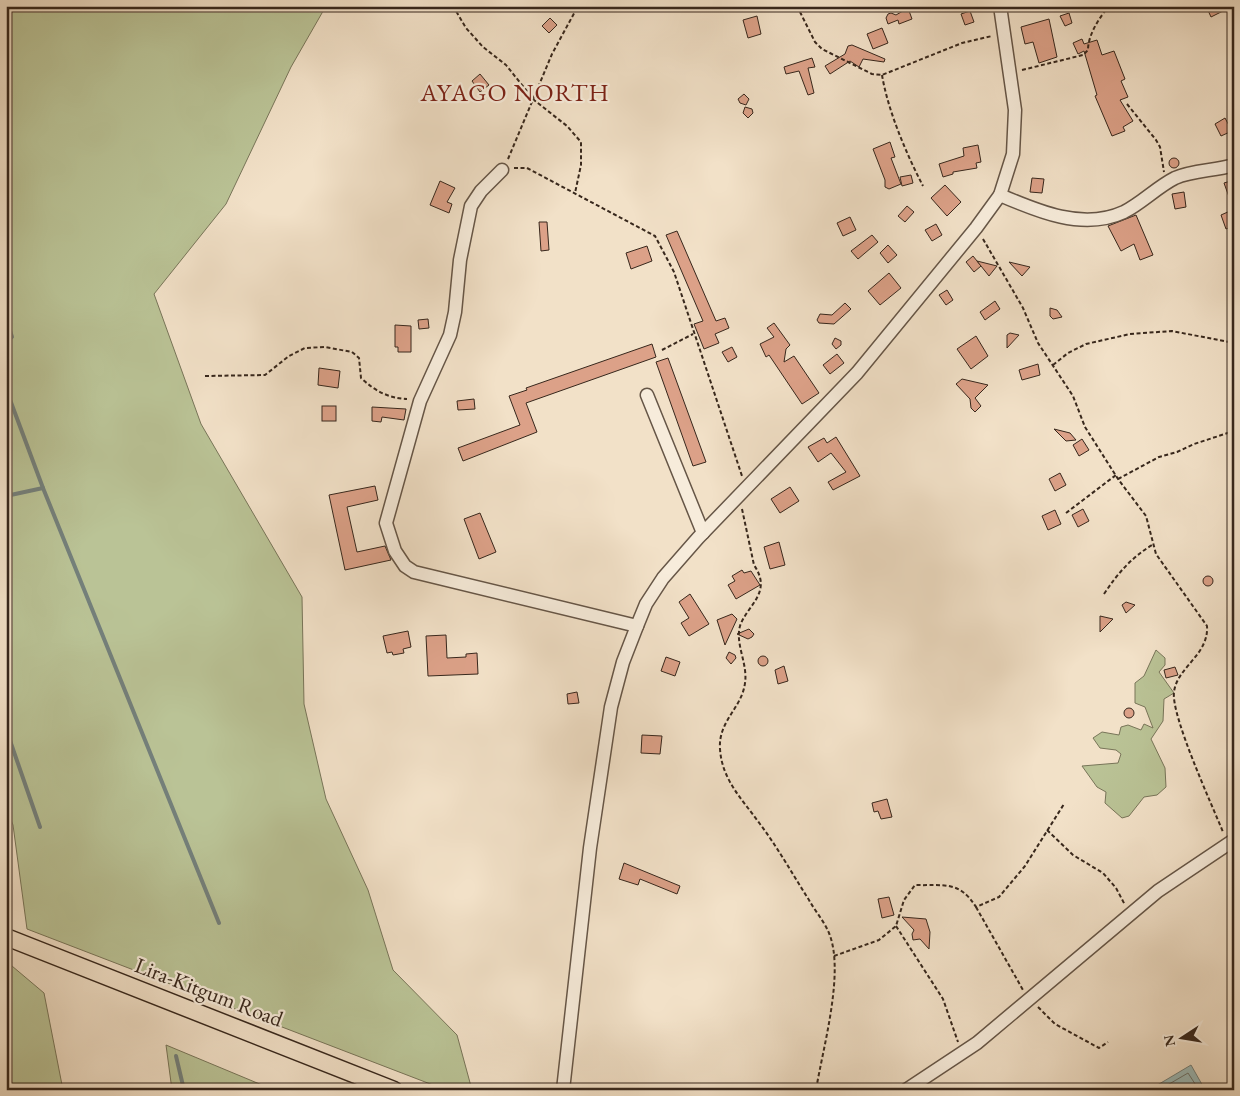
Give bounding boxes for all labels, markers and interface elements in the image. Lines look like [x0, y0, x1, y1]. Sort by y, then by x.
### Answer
district label: AYAGO NORTH [419, 76, 610, 108]
street label: Lira-Kitgum Road [131, 950, 288, 1034]
north arrow [1158, 1014, 1208, 1064]
text: N [1159, 1033, 1179, 1048]

